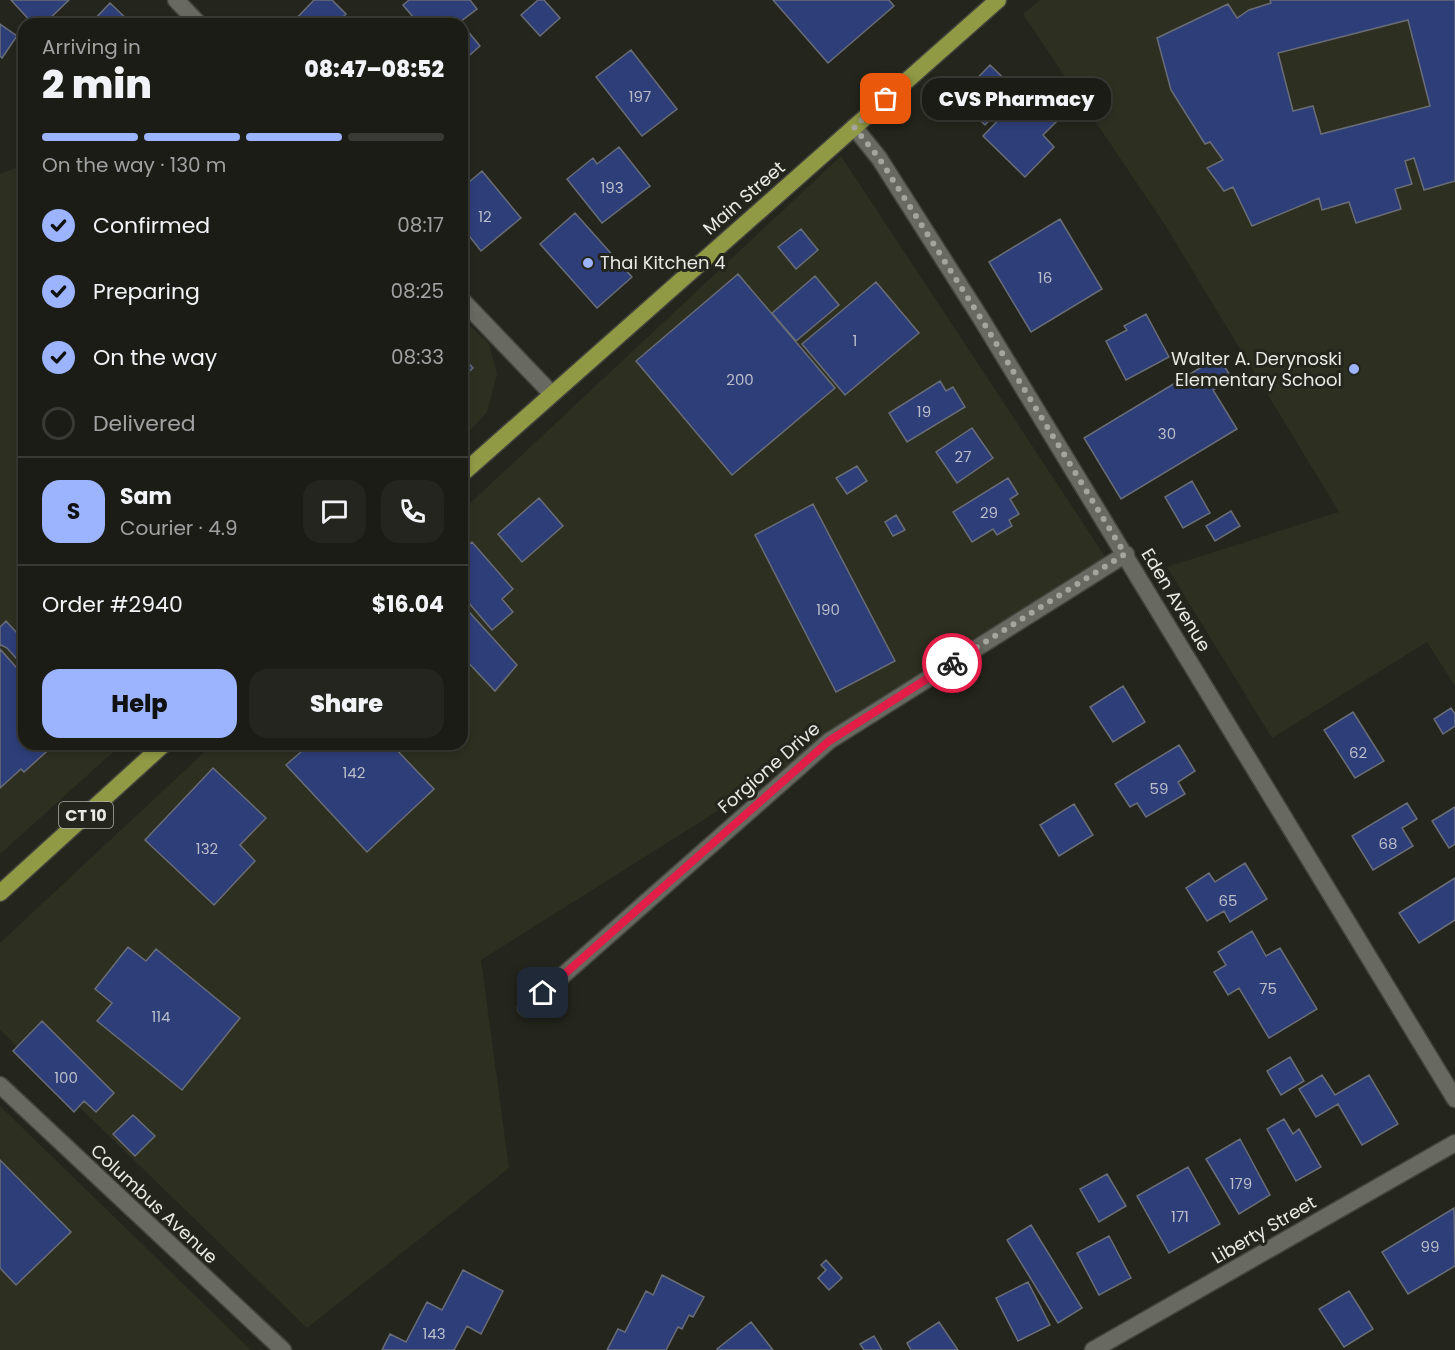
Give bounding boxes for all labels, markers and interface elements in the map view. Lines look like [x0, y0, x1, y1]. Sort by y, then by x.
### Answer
text: Arriving in [42, 33, 141, 61]
text: 08:47–08:52 [304, 54, 444, 85]
text: 2 min [42, 57, 152, 112]
pin [860, 73, 911, 124]
callout: CVS Pharmacy [922, 78, 1111, 120]
icon: bag [869, 82, 902, 115]
text: CVS Pharmacy [939, 85, 1094, 113]
house number: 197 [629, 86, 651, 107]
text: On the way · 130 m [42, 151, 226, 179]
street label: Main Street [697, 155, 790, 240]
house number: 193 [600, 177, 624, 198]
house number: 12 [478, 206, 492, 227]
icon: check [42, 209, 75, 242]
text: Confirmed [93, 210, 210, 241]
text: 08:17 [397, 211, 444, 239]
place label: Thai Kitchen 4 [600, 250, 726, 275]
marker: Thai Kitchen 4 [581, 256, 595, 270]
house number: 16 [1038, 267, 1052, 288]
icon: check [42, 275, 75, 308]
text: Preparing [93, 276, 200, 307]
text: 08:25 [391, 277, 444, 305]
house number: 1 [853, 330, 857, 351]
icon: check [42, 341, 75, 374]
text: On the way [93, 342, 217, 373]
text: 08:33 [391, 343, 444, 371]
place label: Walter A. Derynoski Elementary School [1171, 346, 1342, 392]
marker: Walter A. Derynoski Elementary School [1347, 362, 1361, 376]
house number: 200 [726, 369, 754, 390]
house number: 19 [917, 401, 931, 422]
text: Delivered [93, 408, 196, 439]
house number: 30 [1158, 423, 1176, 444]
house number: 27 [955, 446, 971, 467]
button: chat [303, 480, 366, 543]
button: phone [381, 480, 444, 543]
text: Sam [120, 481, 172, 512]
text: S [67, 496, 80, 527]
house number: 29 [980, 502, 998, 523]
text: Courier · 4.9 [120, 514, 238, 542]
street label: Eden Avenue [1136, 543, 1217, 656]
text: Order #2940 [42, 589, 183, 620]
text: $16.04 [372, 589, 444, 620]
house number: 190 [816, 599, 840, 620]
courier [922, 633, 982, 693]
icon: bike [936, 647, 969, 680]
button: Help [42, 669, 237, 738]
button: Share [249, 669, 444, 738]
street label: Forgione Drive [712, 716, 825, 819]
house number: 62 [1349, 742, 1367, 763]
house number: 142 [343, 762, 365, 783]
house number: 59 [1150, 778, 1168, 799]
road number: CT 10 [59, 802, 113, 828]
house number: 68 [1379, 833, 1398, 854]
house number: 132 [196, 838, 218, 859]
house number: 65 [1219, 890, 1237, 911]
pin [517, 967, 568, 1018]
icon: home [526, 976, 559, 1009]
house number: 75 [1259, 978, 1277, 999]
house number: 114 [151, 1006, 171, 1027]
house number: 100 [54, 1067, 78, 1088]
street label: Columbus Avenue [85, 1138, 223, 1269]
house number: 179 [1230, 1173, 1252, 1194]
street label: Liberty Street [1207, 1190, 1320, 1270]
house number: 171 [1171, 1206, 1189, 1227]
house number: 99 [1421, 1236, 1439, 1257]
house number: 143 [422, 1323, 446, 1344]

